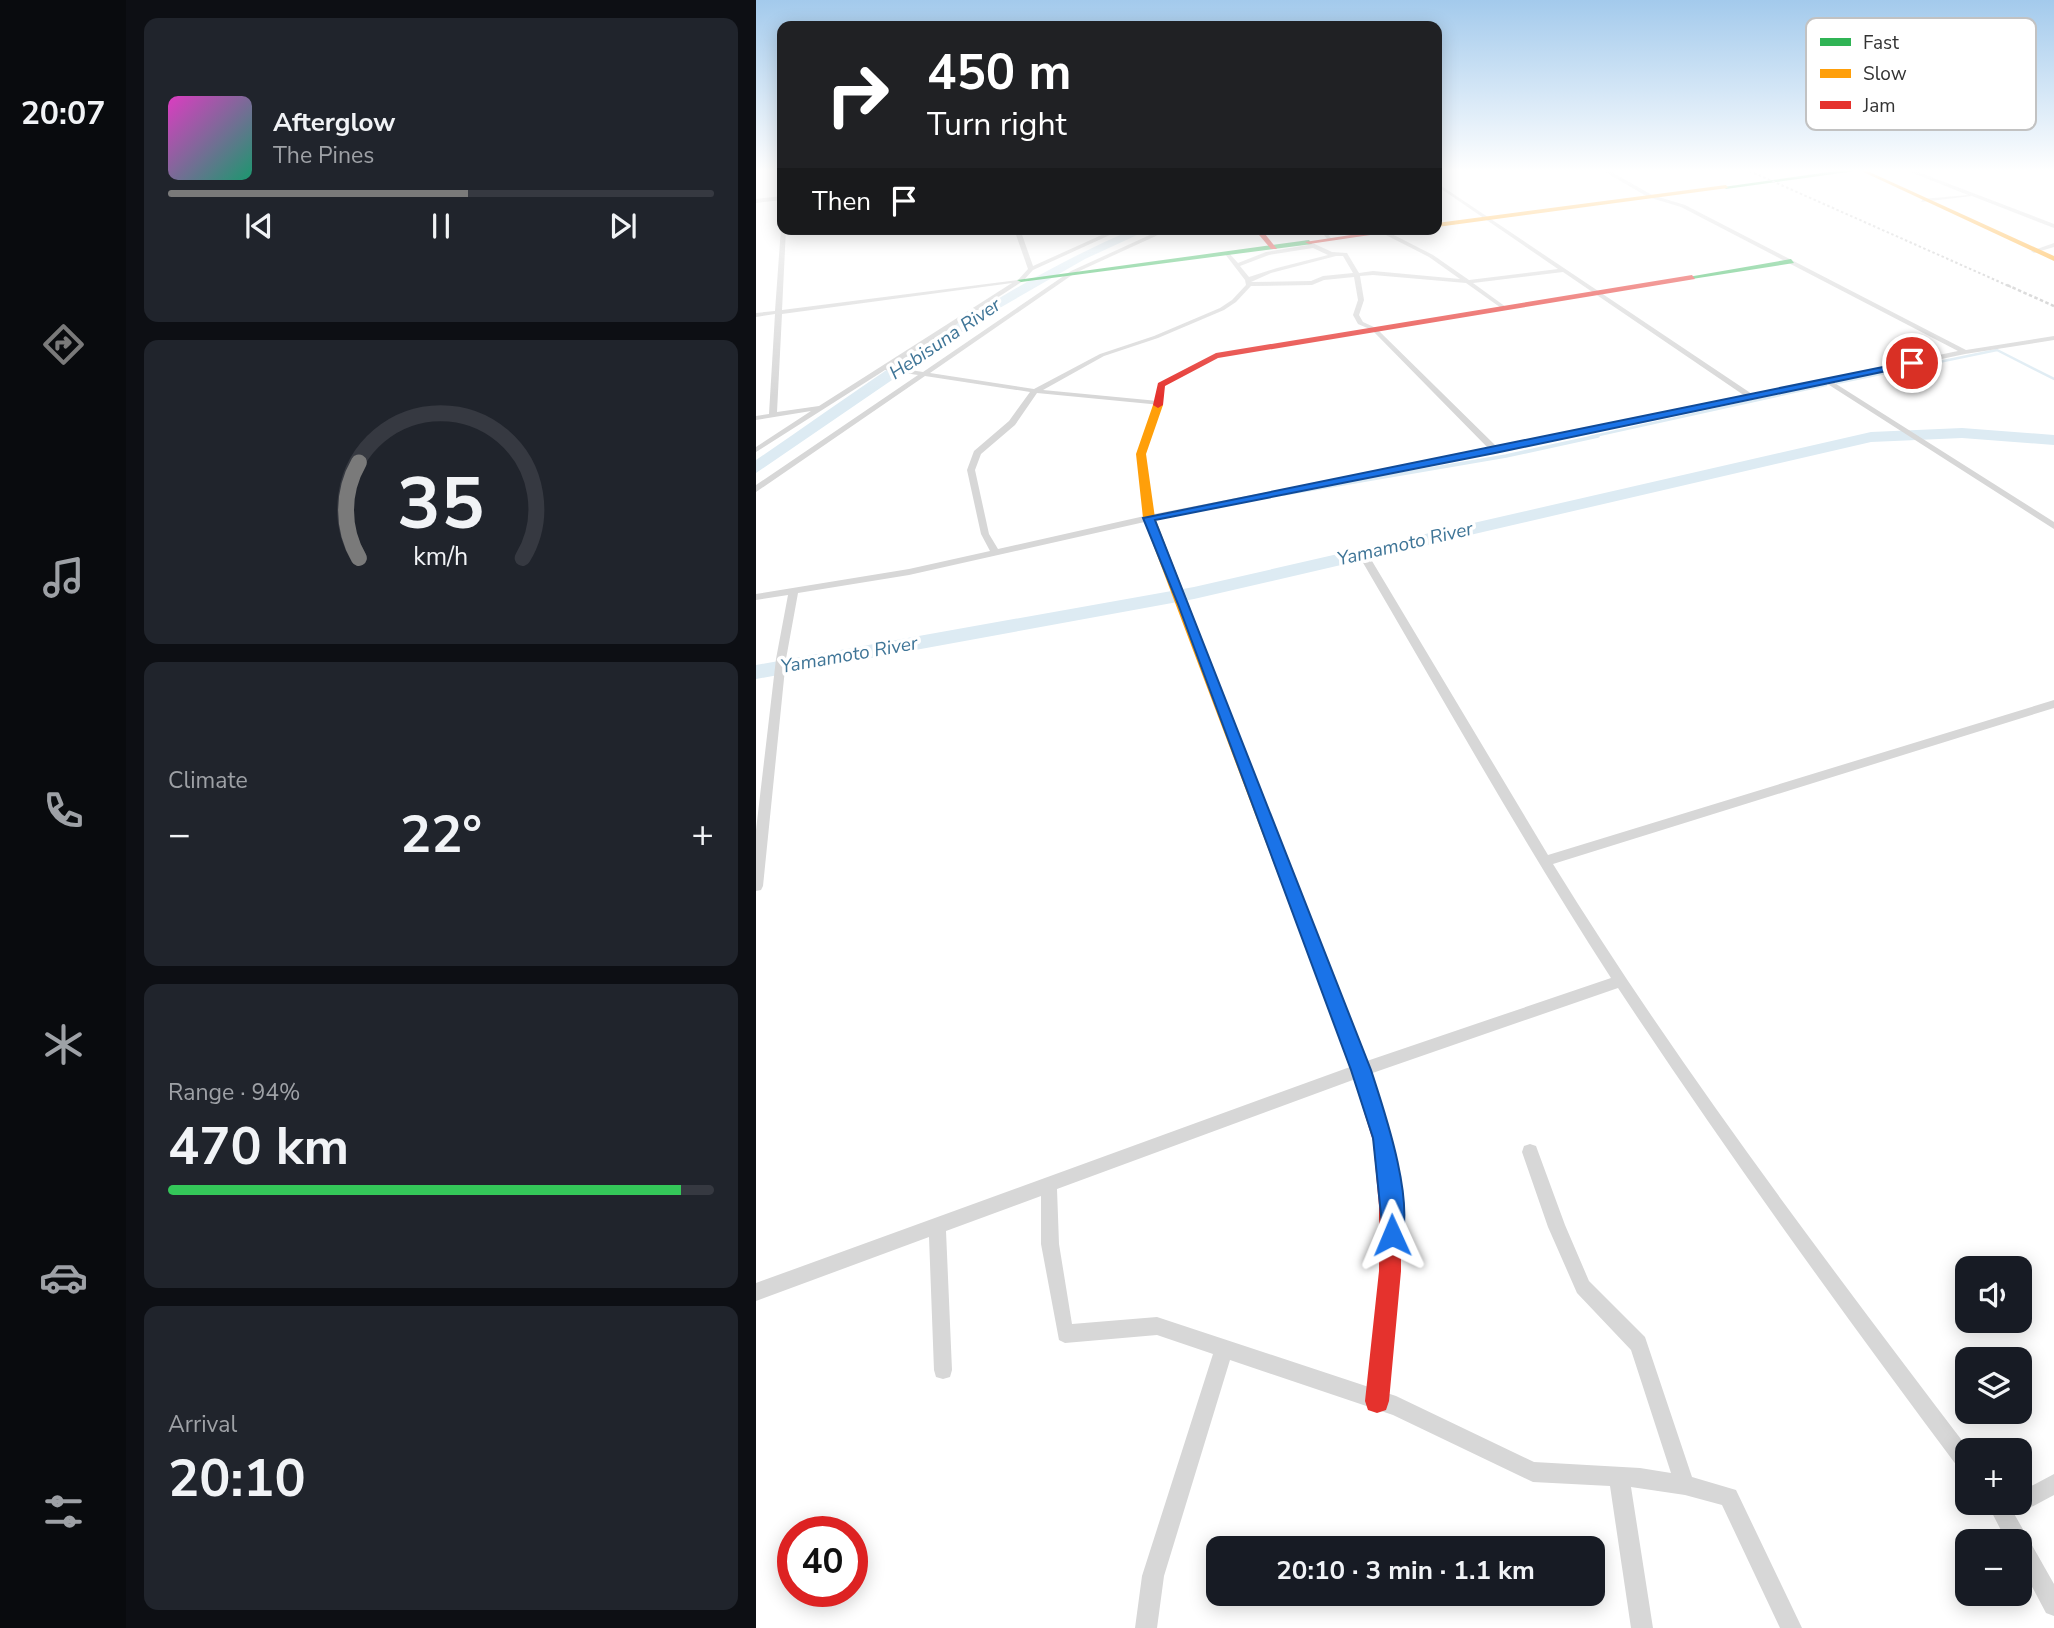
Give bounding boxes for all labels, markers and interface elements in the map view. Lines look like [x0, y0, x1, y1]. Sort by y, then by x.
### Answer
legend [1806, 18, 2036, 130]
text: Fast [1863, 30, 1899, 56]
text: 450 m [927, 39, 1071, 106]
icon: right [812, 49, 903, 140]
text: Slow [1863, 61, 1907, 87]
text: 20:07 [21, 92, 105, 135]
text: Jam [1862, 93, 1896, 119]
text: Turn right [927, 103, 1067, 146]
text: Afterglow [273, 105, 396, 140]
text: The Pines [273, 140, 374, 171]
icon: arrive [885, 182, 923, 220]
text: Then [812, 184, 871, 219]
icon: previous [240, 207, 278, 245]
icon: pause [422, 207, 460, 245]
icon: next [604, 207, 642, 245]
water label: Hebisuna River [884, 291, 1007, 386]
icon: directions [39, 320, 88, 369]
pin [1882, 333, 1942, 393]
icon: arrive [1893, 344, 1931, 382]
text: 35 [397, 454, 485, 554]
water label: Yamamoto River [1335, 515, 1477, 572]
text: km/h [413, 540, 469, 574]
icon: music [39, 553, 88, 602]
water label: Yamamoto River [778, 630, 921, 680]
text: Climate [168, 765, 248, 796]
icon: phone [39, 786, 88, 835]
text: 22° [400, 799, 482, 870]
text: − [168, 809, 191, 860]
text: + [691, 809, 714, 860]
icon: climate [39, 1020, 88, 1069]
text: Range · 94% [168, 1077, 300, 1108]
text: 470 km [168, 1111, 349, 1182]
position arrow [1355, 1198, 1429, 1272]
icon: car [39, 1253, 88, 1302]
map controls [1955, 1256, 2032, 1606]
button: sound [1955, 1256, 2032, 1333]
button: layers [1955, 1347, 2032, 1424]
text: Arrival [168, 1409, 237, 1440]
button: + [1955, 1438, 2032, 1515]
text: 20:10 [168, 1443, 306, 1514]
icon: filters [39, 1487, 88, 1536]
speed limit sign: 40 [777, 1516, 868, 1607]
button: − [1955, 1529, 2032, 1606]
text: 20:10 · 3 min · 1.1 km [1276, 1553, 1535, 1588]

